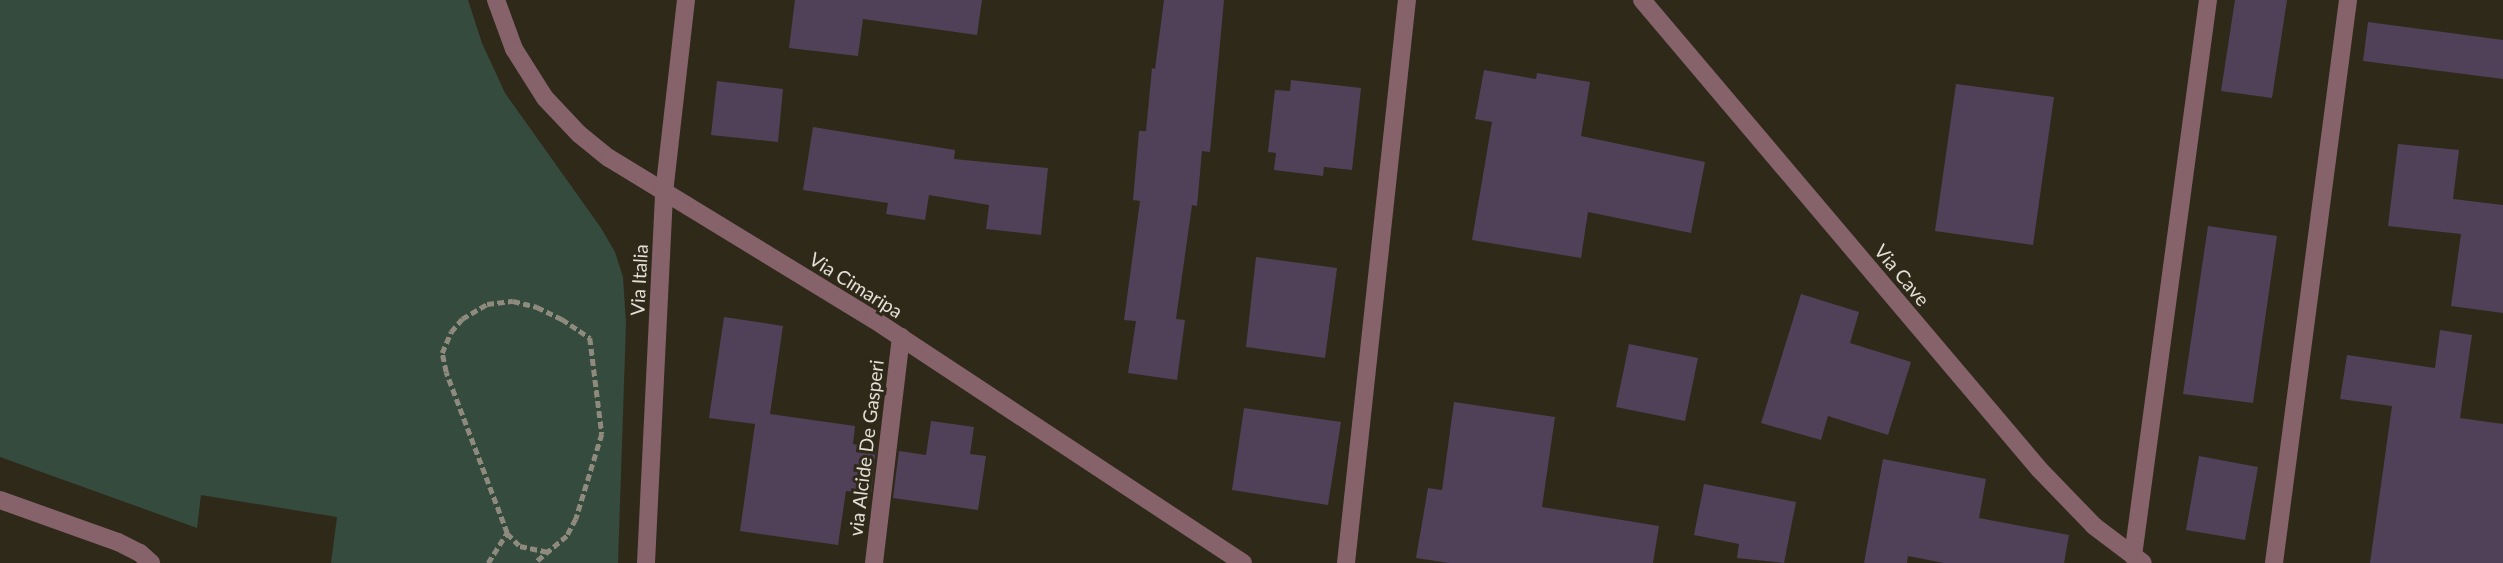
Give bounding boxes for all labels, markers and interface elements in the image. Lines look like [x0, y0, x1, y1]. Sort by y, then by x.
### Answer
street label: Via Cave [1870, 240, 1934, 310]
street label: Via Italia [626, 244, 652, 316]
street label: Via Cimaripa [805, 247, 907, 323]
street label: via Alcide De Gasperi [844, 358, 888, 538]

